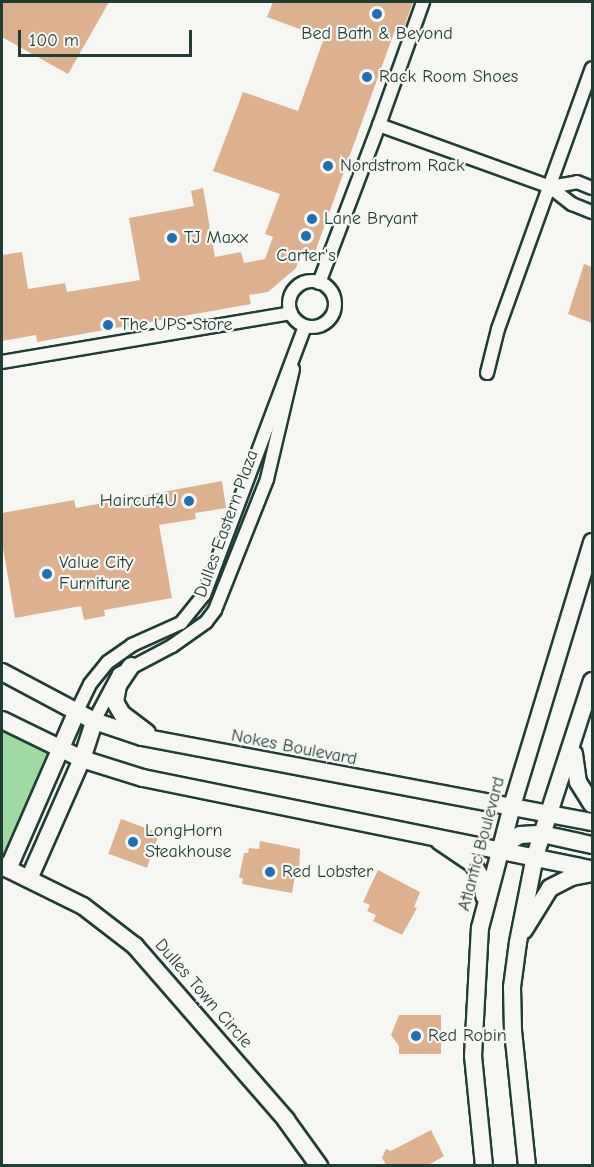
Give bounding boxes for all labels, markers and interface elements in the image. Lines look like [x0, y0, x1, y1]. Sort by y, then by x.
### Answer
marker: Bed Bath & Beyond [370, 7, 384, 21]
scale bar [21, 18, 195, 56]
place label: Bed Bath & Beyond [301, 23, 453, 45]
text: 100 m [29, 30, 79, 51]
place label: Rack Room Shoes [379, 66, 518, 88]
marker: Rack Room Shoes [360, 70, 374, 84]
place label: Nordstrom Rack [340, 155, 465, 177]
marker: Nordstrom Rack [321, 159, 335, 173]
place label: Lane Bryant [324, 208, 417, 230]
marker: Lane Bryant [305, 212, 319, 226]
place label: TJ Maxx [184, 227, 248, 249]
marker: Carter's [299, 229, 313, 243]
marker: TJ Maxx [165, 231, 179, 245]
place label: Carter's [276, 245, 336, 267]
place label: The UPS Store [120, 314, 232, 336]
marker: The UPS Store [101, 318, 115, 332]
street label: Dulles Eastern Plaza [190, 447, 264, 601]
place label: Haircut4U [100, 490, 177, 512]
marker: Haircut4U [182, 494, 196, 508]
place label: Value City Furniture [59, 553, 133, 596]
marker: Value City Furniture [40, 567, 54, 581]
street label: Nokes Boulevard [229, 725, 359, 771]
street label: Atlantic Boulevard [454, 774, 510, 914]
place label: LongHorn Steakhouse [145, 821, 231, 864]
marker: LongHorn Steakhouse [126, 835, 140, 849]
place label: Red Lobster [282, 861, 373, 883]
marker: Red Lobster [263, 865, 277, 879]
street label: Dulles Town Circle [150, 935, 256, 1053]
place label: Red Robin [428, 1025, 507, 1047]
marker: Red Robin [409, 1029, 423, 1043]

